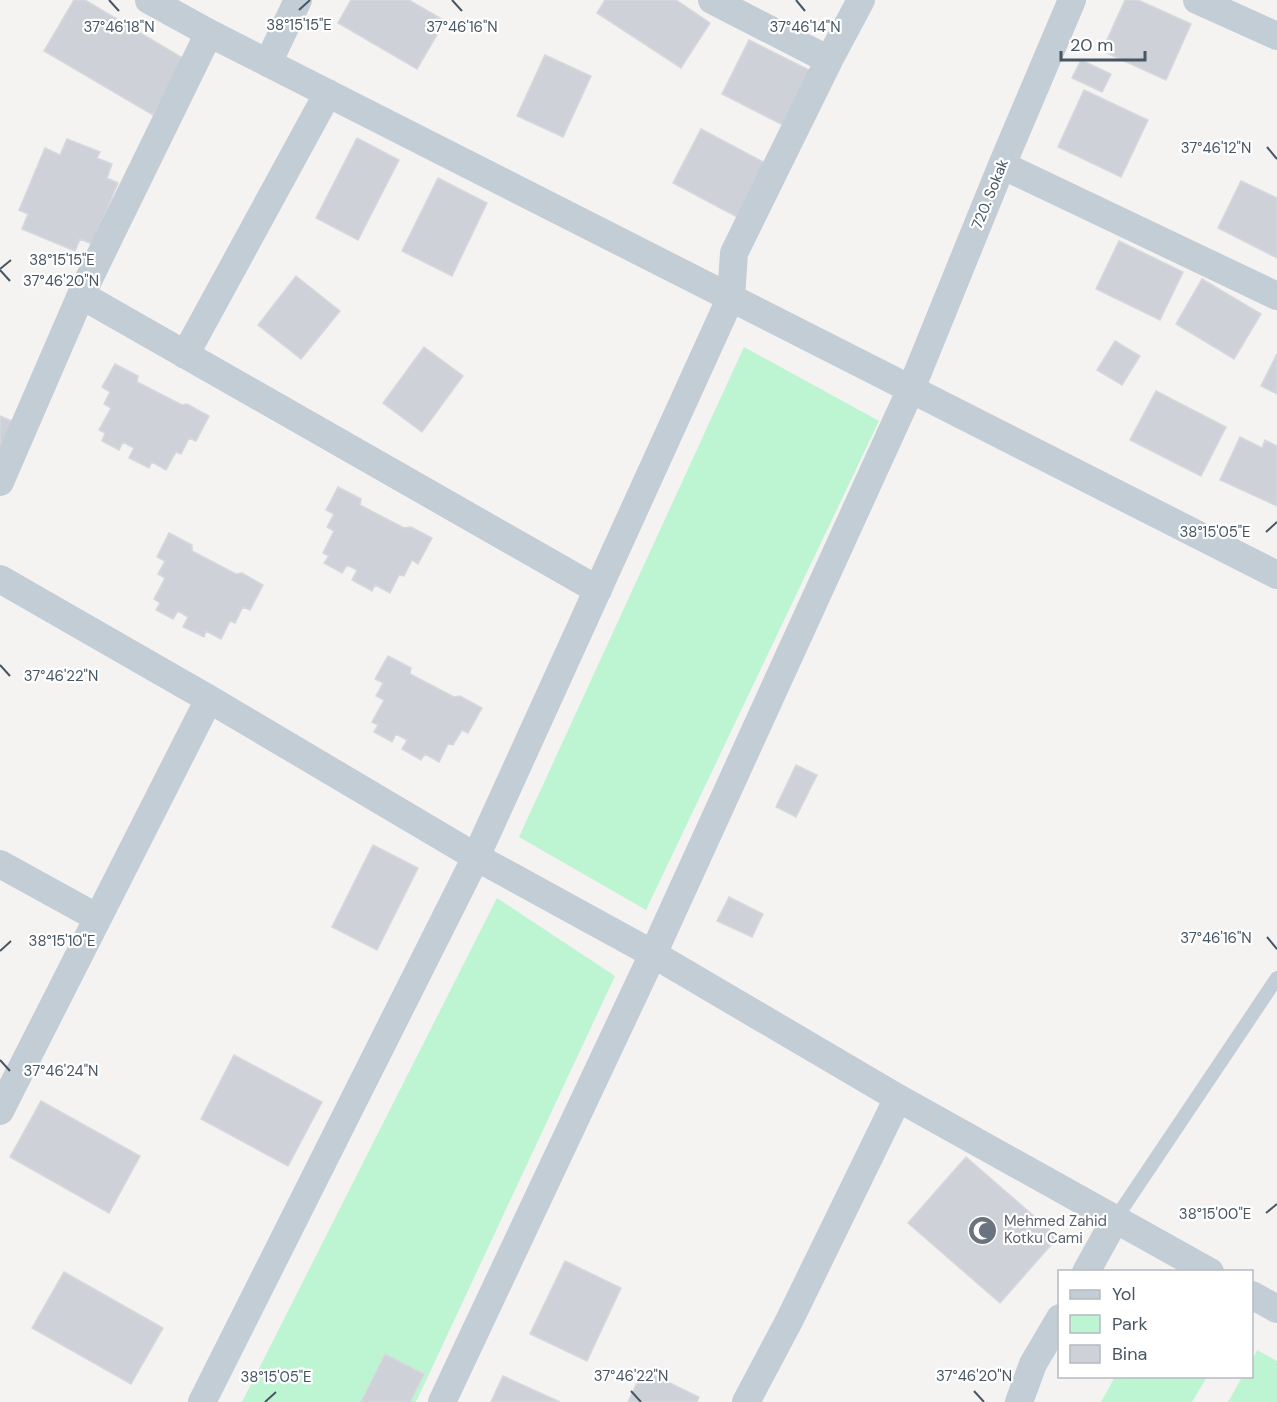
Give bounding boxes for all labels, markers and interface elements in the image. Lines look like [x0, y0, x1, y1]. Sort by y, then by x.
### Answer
text: 38°15'15"E [266, 15, 332, 35]
text: 37°46'18"N [83, 17, 155, 37]
text: 37°46'16"N [426, 17, 498, 37]
text: 37°46'14"N [769, 17, 841, 37]
scale bar [1061, 24, 1145, 62]
text: 20 m [1070, 33, 1113, 57]
text: 37°46'12"N [1181, 138, 1251, 158]
street label: 720. Sokak [967, 156, 1013, 232]
text: 38°15'15"E [29, 250, 95, 270]
text: 37°46'20"N [23, 271, 99, 291]
text: 38°15'05"E [1179, 522, 1251, 542]
text: 37°46'22"N [24, 666, 98, 686]
text: 37°46'16"N [1180, 928, 1252, 948]
text: 38°15'10"E [29, 931, 95, 951]
text: 37°46'24"N [24, 1061, 98, 1081]
text: 38°15'00"E [1179, 1204, 1251, 1224]
place label: Mehmed Zahid Kotku Cami [1004, 1211, 1107, 1248]
mosque icon: Mehmed Zahid Kotku Cami [967, 1214, 999, 1246]
legend [1058, 1270, 1253, 1378]
text: Yol [1112, 1282, 1136, 1306]
text: Park [1112, 1312, 1148, 1336]
text: Bina [1112, 1342, 1147, 1366]
text: 37°46'22"N [594, 1366, 668, 1386]
text: 37°46'20"N [936, 1366, 1012, 1386]
text: 38°15'05"E [240, 1367, 312, 1387]

